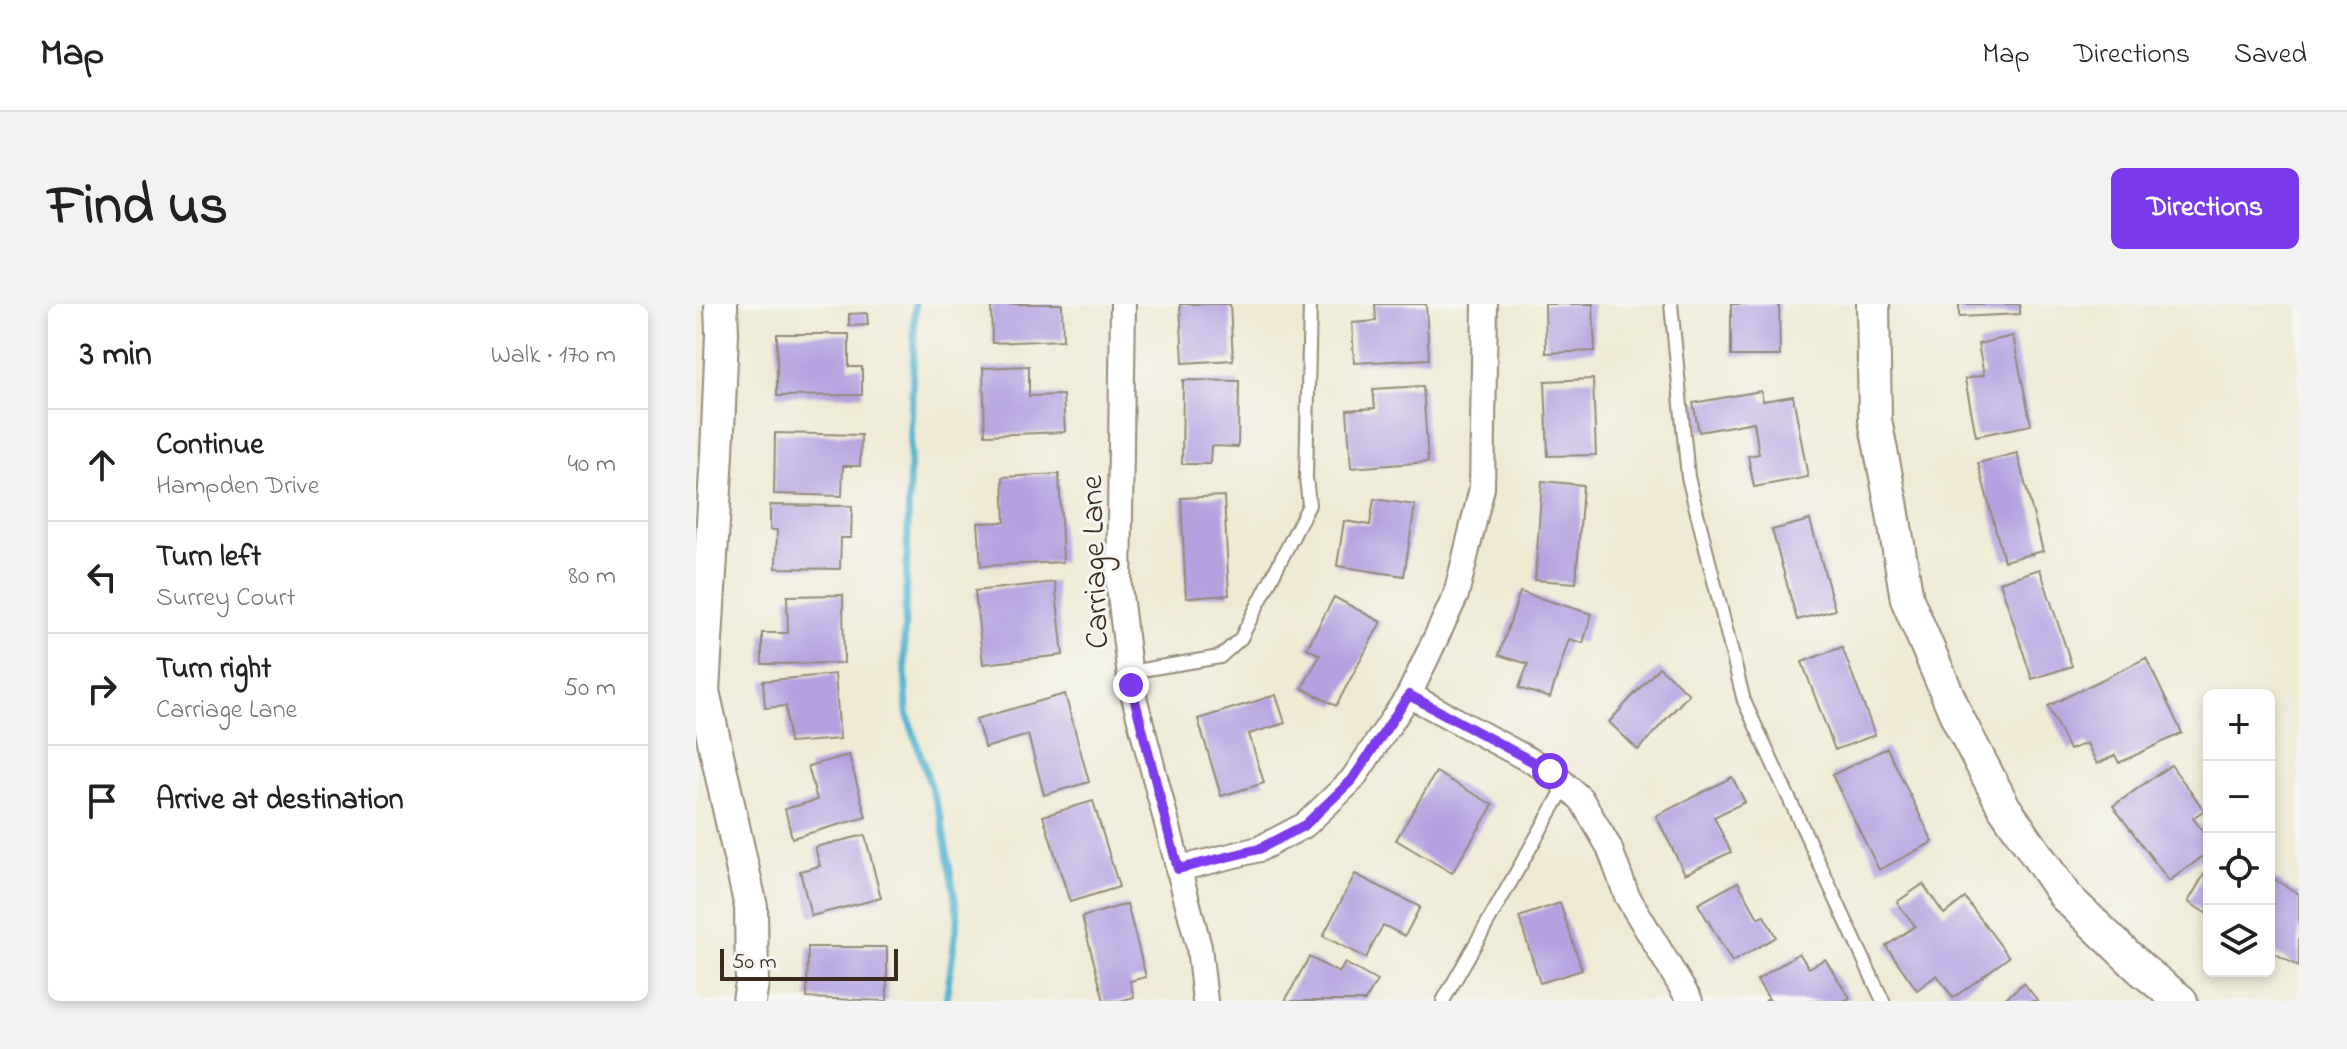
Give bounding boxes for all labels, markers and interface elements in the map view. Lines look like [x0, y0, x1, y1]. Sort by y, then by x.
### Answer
text: Map [40, 27, 104, 83]
text: Map [1982, 35, 2030, 76]
text: Directions [2074, 35, 2190, 76]
text: Saved [2234, 35, 2307, 76]
text: Find us [48, 168, 228, 249]
button: Directions [2111, 168, 2299, 249]
text: 3 min [80, 331, 152, 381]
text: Walk · 170 m [491, 337, 616, 375]
text: Continue [156, 424, 264, 468]
icon: ahead [80, 443, 124, 487]
text: 40 m [567, 446, 616, 484]
text: Hampden Drive [156, 468, 319, 506]
street label: Carriage Lane [1070, 474, 1123, 649]
text: Turn left [156, 536, 261, 580]
icon: left [80, 555, 124, 599]
text: 80 m [568, 558, 616, 596]
text: Surrey Court [156, 580, 296, 618]
text: Turn right [156, 648, 271, 692]
icon: right [80, 667, 124, 711]
route end [1113, 667, 1149, 703]
text: 50 m [563, 670, 616, 708]
map controls [2203, 689, 2275, 977]
button: + [2203, 689, 2275, 761]
text: Carriage Lane [156, 692, 297, 730]
route start [1532, 753, 1568, 789]
button: − [2203, 761, 2275, 833]
icon: arrive [80, 779, 124, 823]
text: Arrive at destination [156, 779, 404, 823]
button: locate [2203, 833, 2275, 905]
button: layers [2203, 905, 2275, 977]
scale bar [720, 945, 898, 981]
text: 50 m [732, 947, 777, 979]

